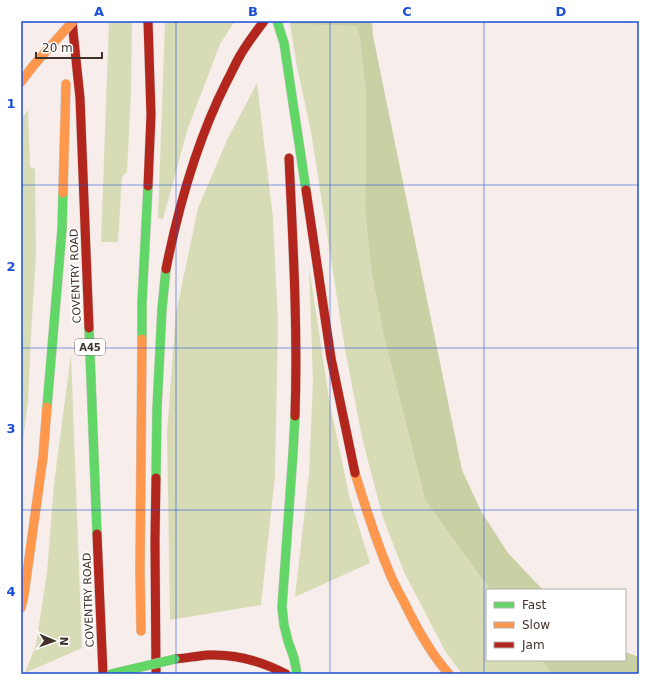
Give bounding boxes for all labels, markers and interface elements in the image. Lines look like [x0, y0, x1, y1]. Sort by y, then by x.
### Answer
text: A [94, 4, 104, 19]
text: B [248, 4, 258, 19]
text: C [402, 4, 412, 19]
text: D [556, 4, 567, 19]
scale bar [36, 34, 102, 60]
text: 20 m [42, 41, 73, 55]
text: 1 [6, 96, 16, 111]
street label: COVENTRY ROAD [67, 228, 84, 324]
text: 2 [6, 259, 16, 274]
road number: A45 [75, 339, 105, 355]
text: 3 [6, 421, 16, 436]
street label: COVENTRY ROAD [80, 552, 97, 648]
text: 4 [6, 584, 16, 599]
legend [486, 589, 626, 661]
text: Fast [522, 598, 546, 612]
text: Slow [522, 618, 550, 632]
north arrow [34, 621, 74, 661]
text: N [57, 636, 70, 646]
text: Jam [521, 638, 545, 652]

